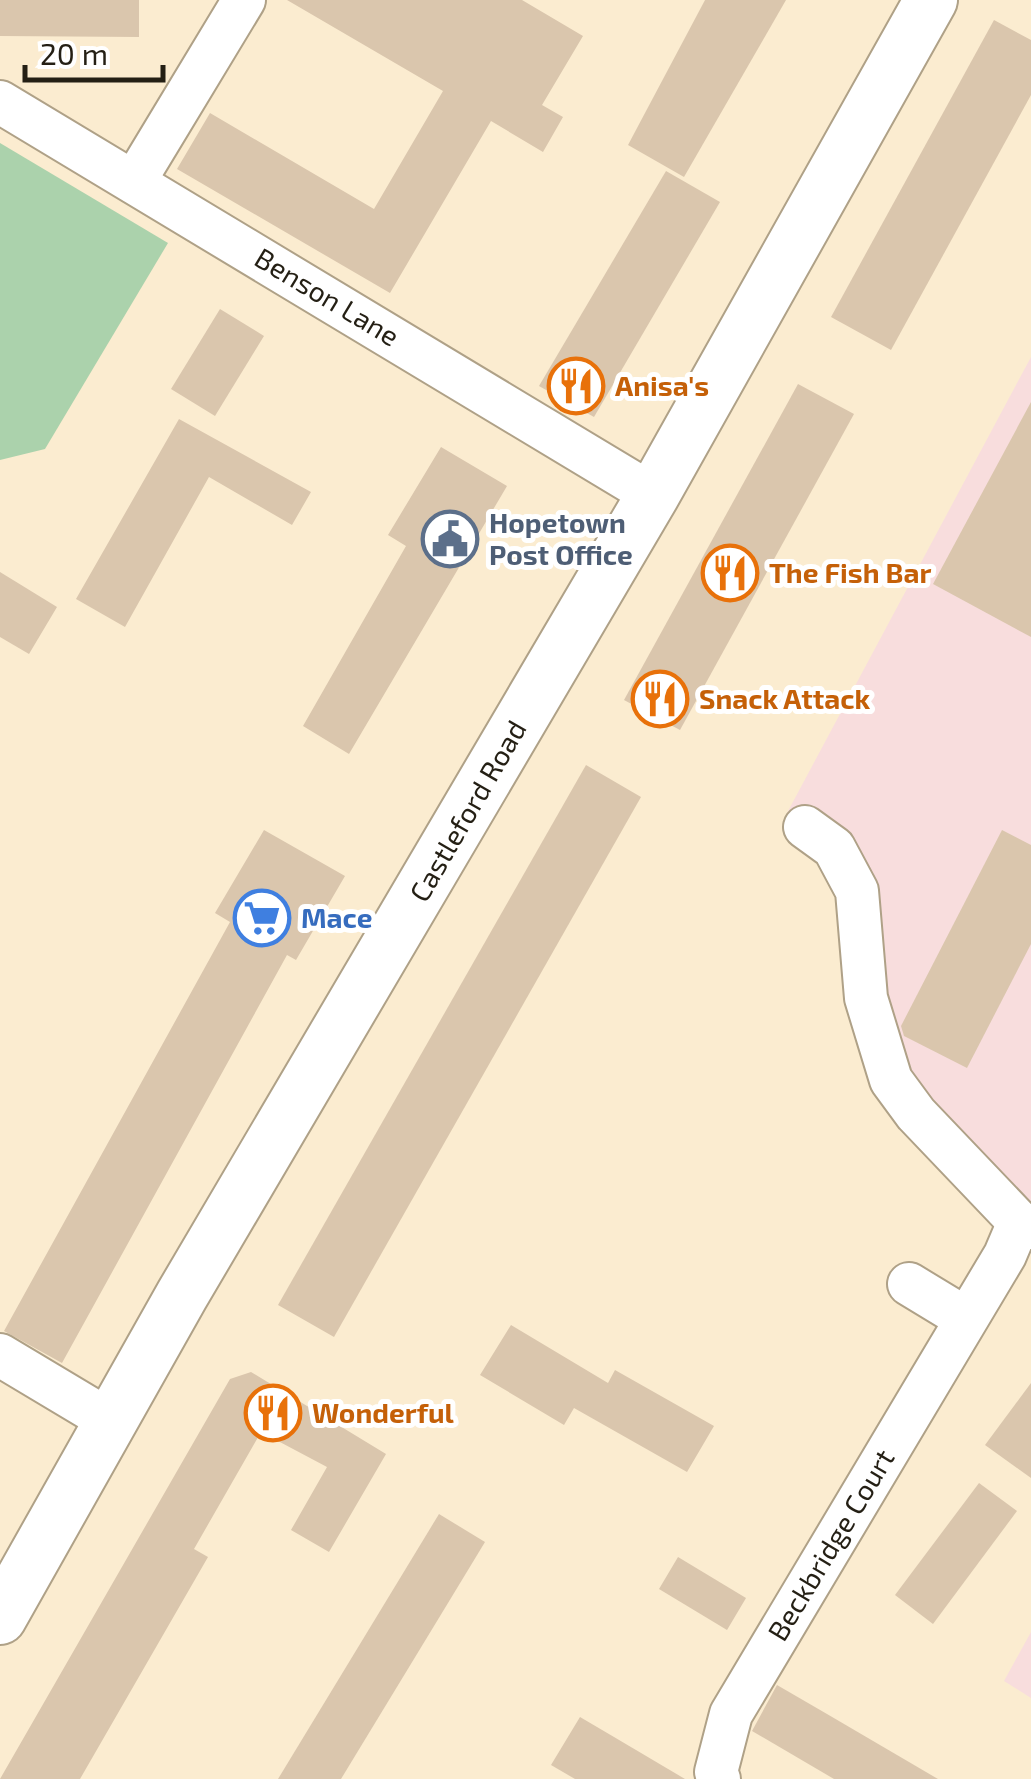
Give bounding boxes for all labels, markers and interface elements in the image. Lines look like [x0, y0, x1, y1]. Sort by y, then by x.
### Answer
scale bar [25, 20, 162, 82]
text: 20 m [40, 35, 108, 71]
street label: Benson Lane [249, 240, 406, 353]
restaurant icon: Anisa's [546, 356, 606, 416]
place label: Anisa's [615, 368, 709, 402]
place label: Hopetown Post Office [489, 505, 633, 571]
public building icon: Hopetown Post Office [420, 509, 480, 569]
restaurant icon: The Fish Bar [700, 543, 760, 603]
place label: The Fish Bar [769, 555, 931, 589]
restaurant icon: Snack Attack [630, 669, 690, 729]
place label: Snack Attack [699, 681, 870, 715]
street label: Castleford Road [402, 714, 533, 907]
supermarket icon: Mace [232, 888, 292, 948]
place label: Mace [301, 900, 372, 934]
restaurant icon: Wonderful [243, 1383, 303, 1443]
place label: Wonderful [312, 1395, 455, 1429]
street label: Beckbridge Court [760, 1443, 901, 1646]

